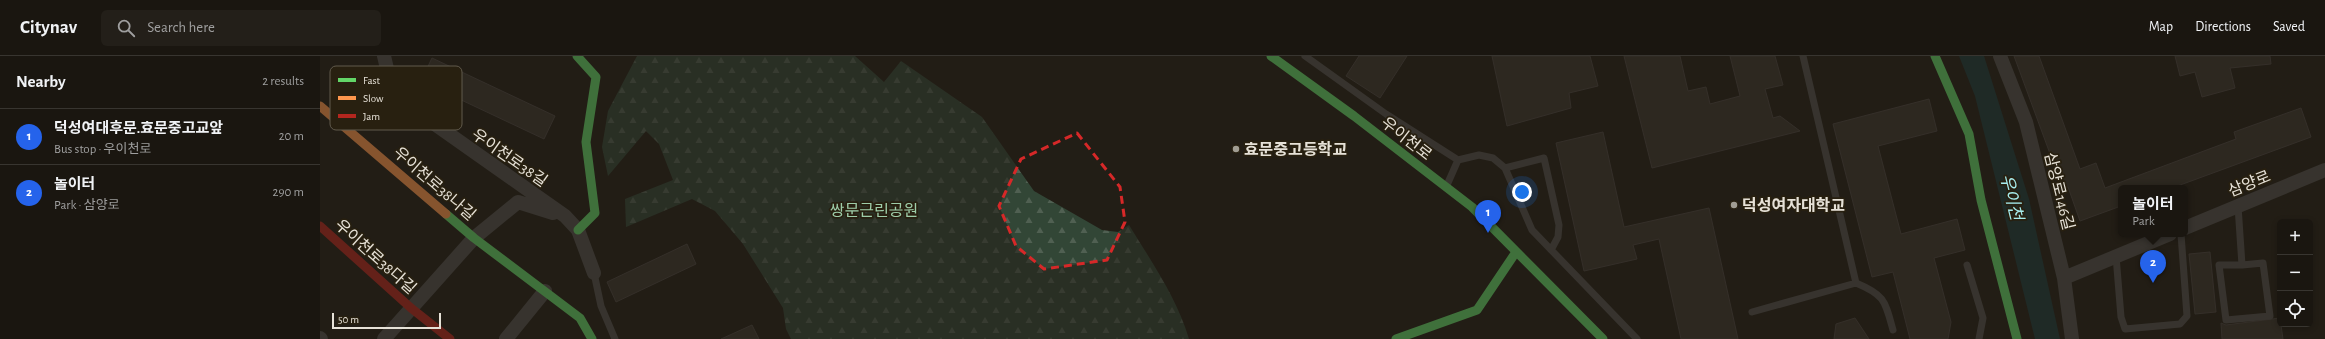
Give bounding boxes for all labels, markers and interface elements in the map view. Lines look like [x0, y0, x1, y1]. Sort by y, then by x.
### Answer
search box [101, 10, 381, 46]
icon: search [115, 17, 137, 39]
text: Citynav [20, 18, 77, 37]
text: Search here [147, 20, 215, 35]
text: Map [2149, 20, 2173, 34]
text: Directions [2195, 20, 2251, 34]
text: Saved [2273, 20, 2305, 34]
legend [330, 66, 462, 130]
text: Nearby [16, 73, 66, 90]
text: 2 results [262, 75, 304, 88]
text: Fast [363, 75, 381, 86]
text: Slow [363, 93, 384, 104]
text: Jam [363, 111, 380, 122]
street label: 우이천로 [1378, 114, 1435, 163]
text: 덕성여대후문.효문중고교앞 [54, 121, 223, 136]
street label: 우이천로38길 [469, 125, 551, 190]
text: 1 [27, 130, 31, 143]
text: 20 m [279, 130, 304, 143]
place label: 효문중고등학교 [1244, 140, 1347, 158]
text: Bus stop · 우이천로 [54, 143, 151, 156]
street label: 우이천로38나길 [390, 143, 479, 223]
marker: 효문중고등학교 [1231, 144, 1241, 154]
street label: 삼양로146길 [2042, 151, 2076, 232]
street label: 삼양로 [2226, 168, 2273, 200]
water label: 우이천 [1998, 172, 2027, 224]
text: 놀이터 [54, 177, 95, 192]
your location [1512, 182, 1532, 202]
popup [2118, 185, 2188, 237]
text: 2 [26, 186, 32, 199]
text: 290 m [273, 186, 304, 199]
place label: 덕성여자대학교 [1742, 196, 1845, 214]
text: 놀이터 [2132, 197, 2174, 212]
text: Park · 삼양로 [54, 199, 120, 212]
pin: 1 [1475, 200, 1501, 233]
marker: 덕성여자대학교 [1729, 200, 1739, 210]
park label: 쌍문근린공원 [830, 203, 918, 219]
text: Park [2132, 215, 2155, 228]
street label: 우이천로38다길 [332, 216, 419, 297]
map controls [2277, 219, 2313, 327]
button: + [2277, 219, 2313, 255]
pin: 2 [2140, 250, 2166, 283]
button: − [2277, 255, 2313, 291]
button: locate [2277, 291, 2313, 327]
scale bar [332, 311, 441, 330]
text: 50 m [338, 314, 359, 325]

